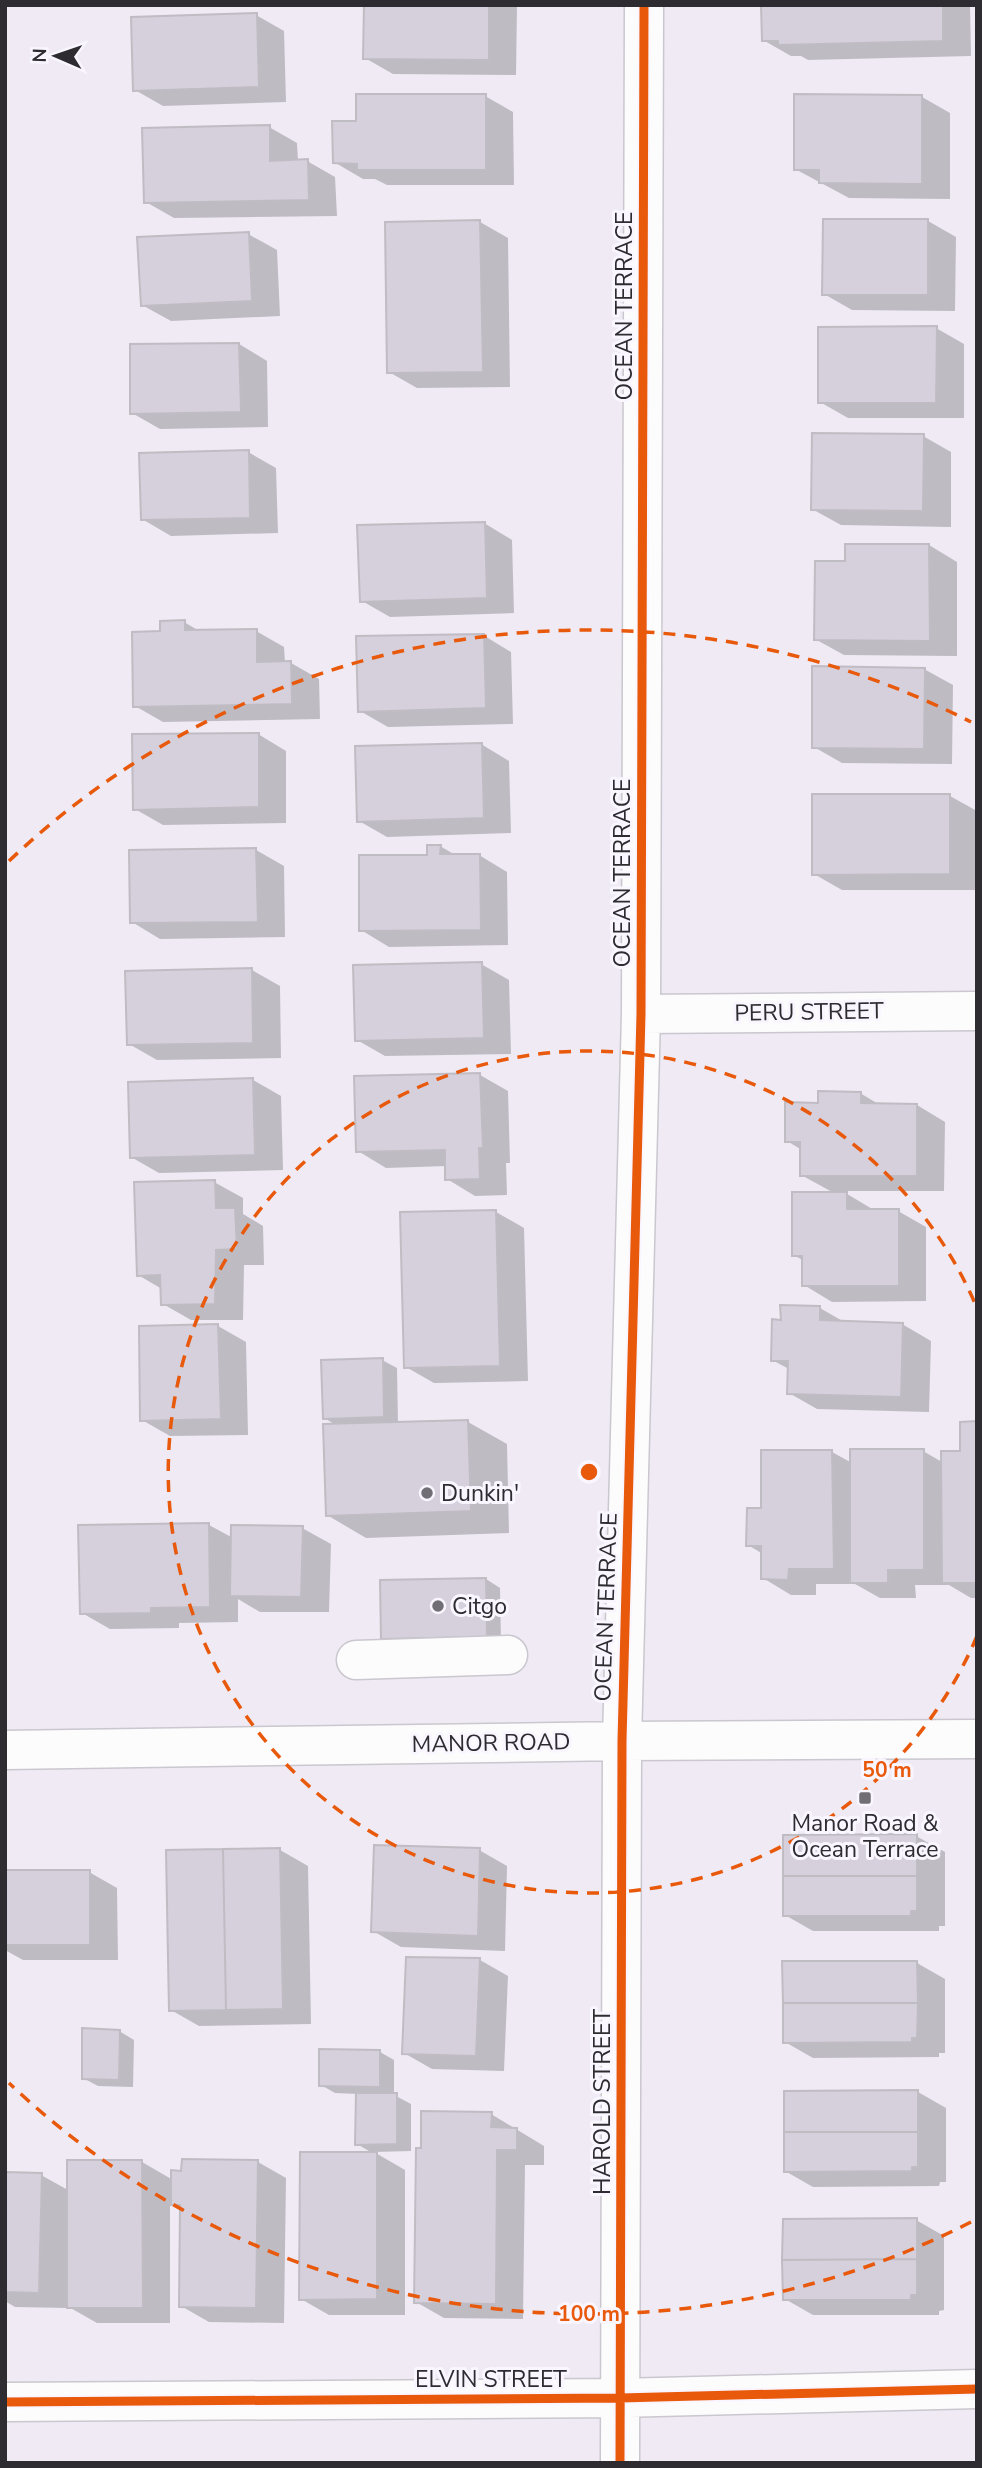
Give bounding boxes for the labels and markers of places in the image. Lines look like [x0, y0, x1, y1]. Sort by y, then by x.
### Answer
centre of rings [577, 1460, 601, 1484]
place label: Dunkin' [441, 1478, 519, 1509]
marker: Dunkin' [419, 1485, 435, 1501]
place label: Citgo [452, 1591, 507, 1622]
marker: Citgo [430, 1598, 446, 1614]
marker: Manor Road & Ocean Terrace [857, 1790, 873, 1806]
place label: Manor Road & Ocean Terrace [791, 1808, 939, 1865]

